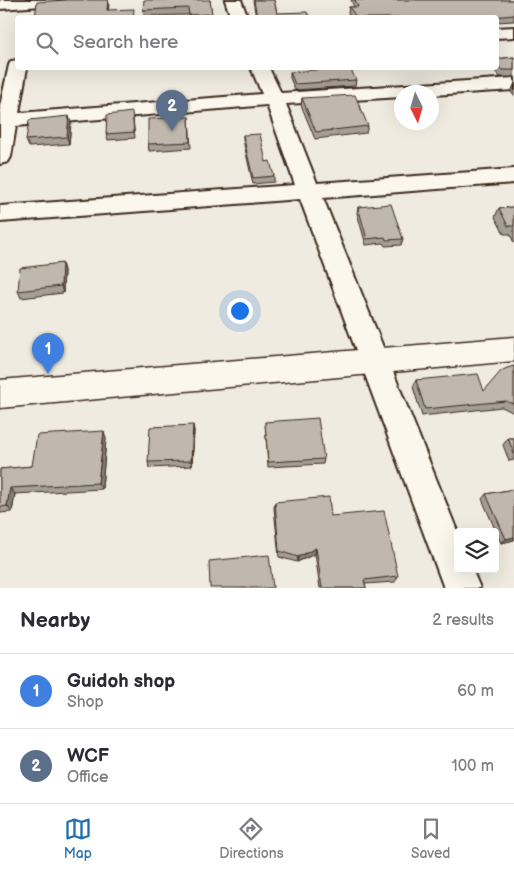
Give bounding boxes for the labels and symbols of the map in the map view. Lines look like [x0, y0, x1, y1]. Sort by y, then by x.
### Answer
north arrow [394, 85, 439, 130]
pin: 2 [156, 90, 188, 131]
your location [227, 298, 253, 324]
pin: 1 [32, 333, 64, 374]

